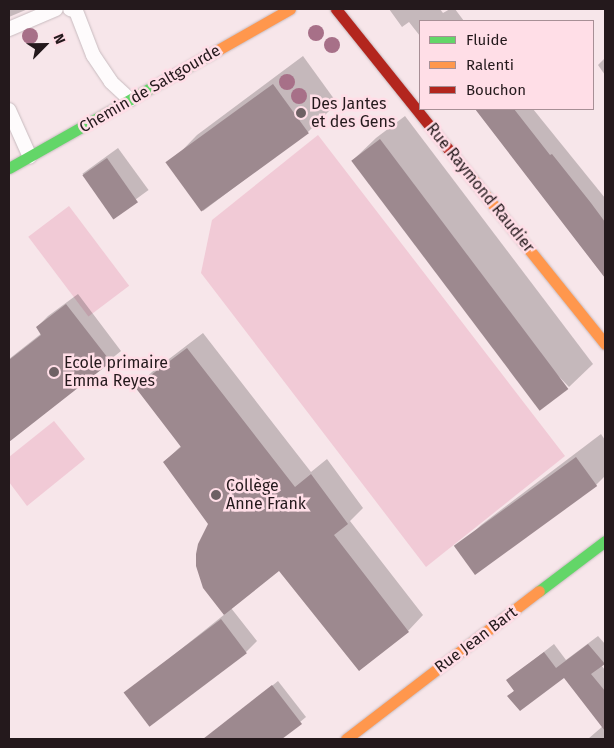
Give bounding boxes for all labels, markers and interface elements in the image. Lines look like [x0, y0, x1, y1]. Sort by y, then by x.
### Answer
north arrow [20, 20, 70, 70]
legend [419, 20, 594, 110]
text: N [50, 31, 69, 47]
text: Fluide [466, 31, 508, 49]
street label: Chemin de Saltgourde [76, 41, 224, 137]
text: Ralenti [466, 56, 514, 74]
text: Bouchon [466, 81, 526, 99]
place label: Des Jantes et des Gens [311, 94, 395, 132]
marker: Des Jantes et des Gens [295, 107, 307, 119]
street label: Rue Raymond Raudier [422, 120, 538, 256]
place label: Ecole primaire Emma Reyes [64, 353, 168, 391]
marker: Ecole primaire Emma Reyes [48, 366, 60, 378]
place label: Collège Anne Frank [226, 476, 306, 514]
marker: Collège Anne Frank [210, 489, 222, 501]
street label: Rue Jean Bart [431, 603, 521, 677]

